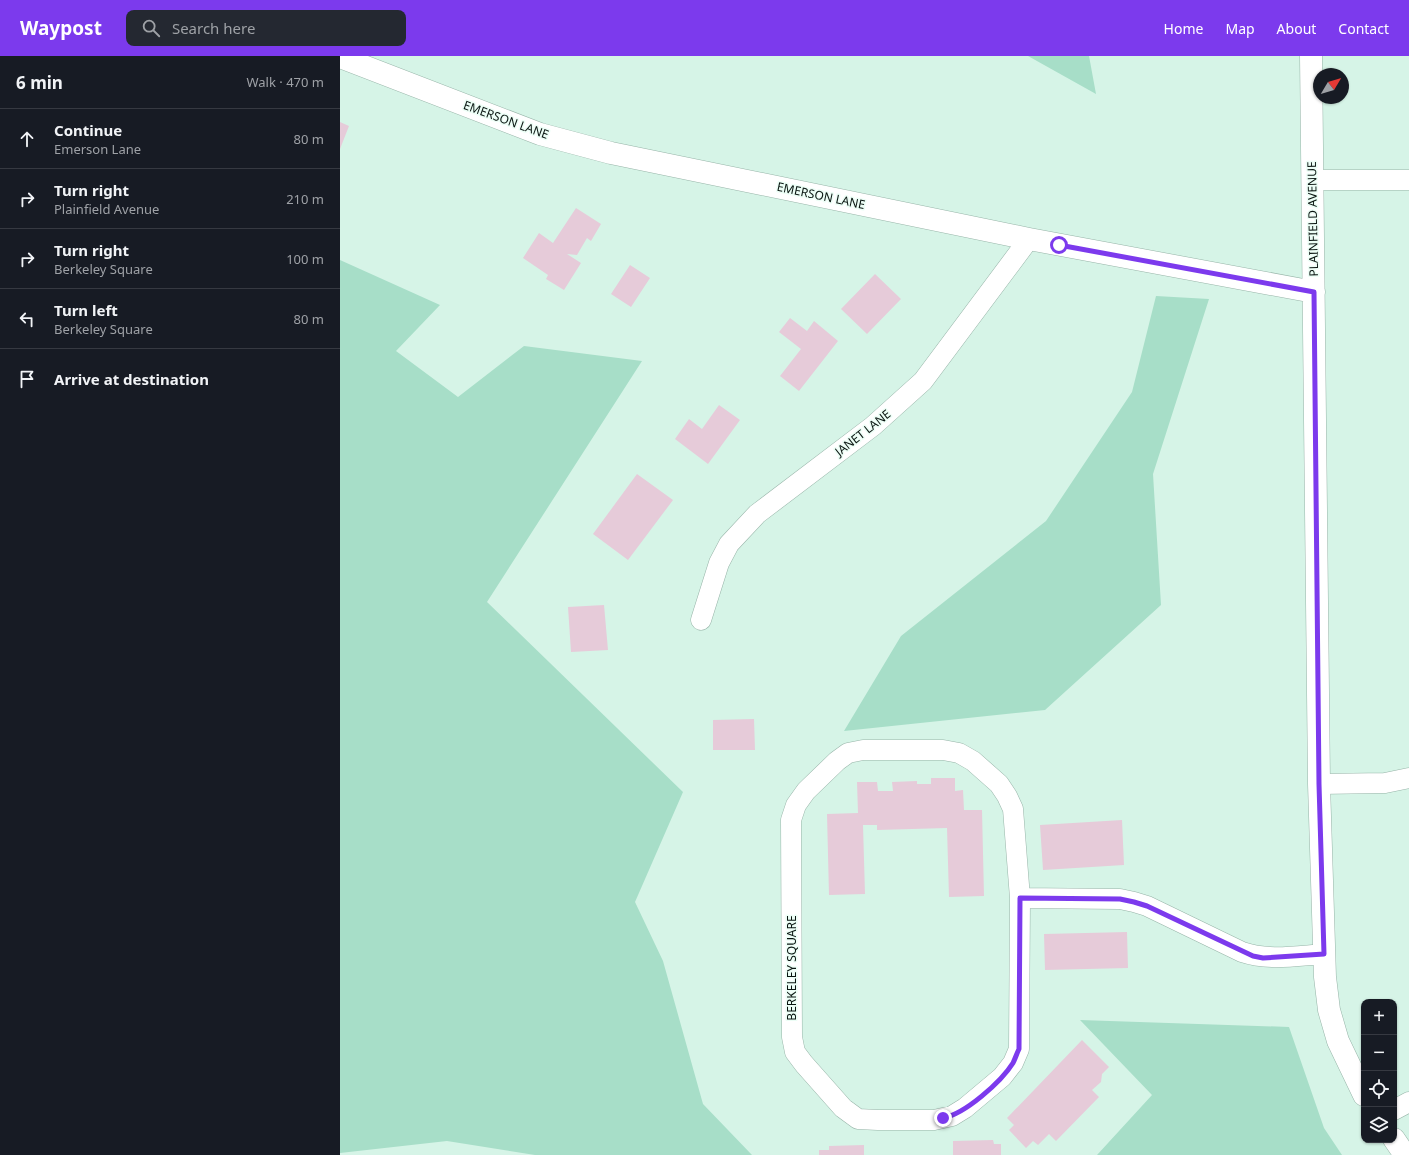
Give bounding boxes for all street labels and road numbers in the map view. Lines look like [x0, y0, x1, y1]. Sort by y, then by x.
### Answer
street label: EMERSON LANE [461, 96, 551, 143]
street label: PLAINFIELD AVENUE [1303, 161, 1322, 277]
street label: EMERSON LANE [775, 178, 867, 213]
street label: JANET LANE [831, 406, 894, 460]
street label: BERKELEY SQUARE [783, 915, 800, 1021]

